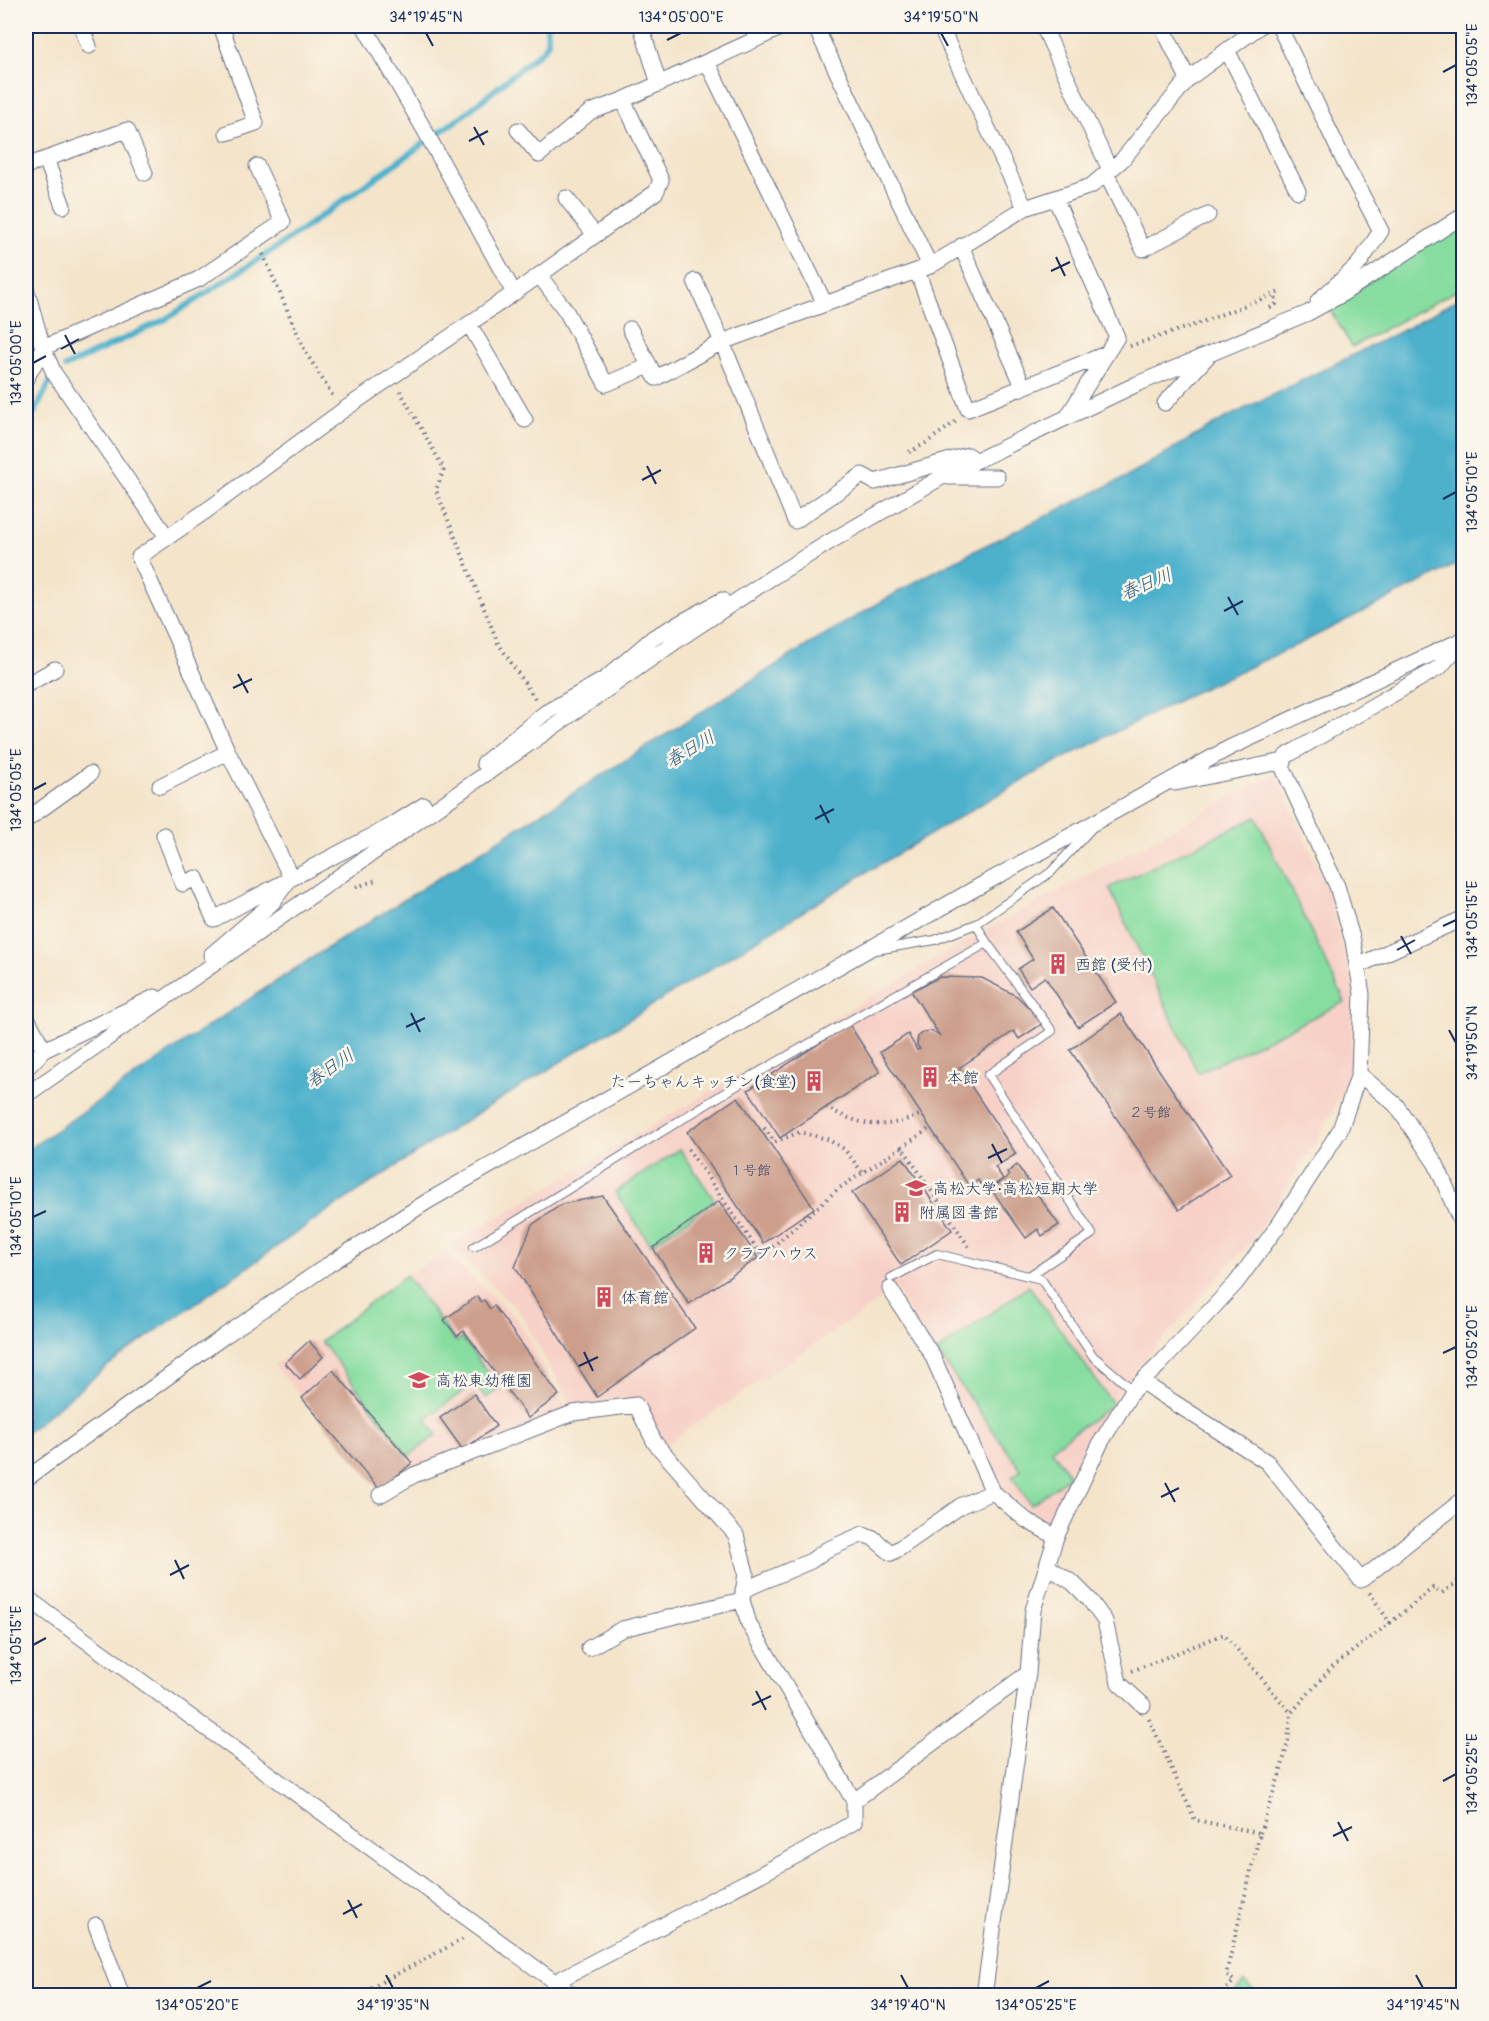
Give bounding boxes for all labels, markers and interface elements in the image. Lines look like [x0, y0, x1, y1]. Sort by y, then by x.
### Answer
text: 34°19'45"N [389, 8, 463, 27]
text: 134°05'00"E [638, 8, 724, 27]
text: 34°19'50"N [904, 8, 978, 27]
text: 134°05'05"E [1463, 23, 1482, 107]
text: 134°05'00"E [7, 320, 26, 406]
text: 134°05'10"E [1463, 451, 1482, 532]
water label: 春日川 [1117, 563, 1176, 606]
water label: 春日川 [661, 726, 719, 773]
text: 134°05'05"E [7, 748, 26, 832]
text: 134°05'15"E [1463, 880, 1482, 959]
building icon: 西館 (受付) [1046, 952, 1070, 976]
place label: 西館 (受付) [1075, 955, 1153, 975]
text: 34°19'50"N [1463, 1006, 1482, 1080]
water label: 春日川 [302, 1044, 359, 1093]
building icon: 本館 [918, 1065, 942, 1089]
place label: 本館 [947, 1068, 979, 1088]
building icon: たーちゃんキッチン(食堂) [802, 1069, 826, 1093]
place label: たーちゃんキッチン(食堂) [610, 1072, 797, 1092]
house number: ２号館 [1129, 1104, 1171, 1121]
house number: １号館 [729, 1162, 771, 1179]
text: 134°05'10"E [7, 1176, 26, 1257]
school or university icon: 高松大学·高松短期大学 [904, 1176, 928, 1200]
place label: 高松大学·高松短期大学 [933, 1179, 1098, 1199]
building icon: 附属図書館 [890, 1200, 914, 1224]
place label: 附属図書館 [919, 1203, 999, 1223]
building icon: クラブハウス [694, 1241, 718, 1265]
place label: クラブハウス [723, 1244, 818, 1264]
building icon: 体育館 [592, 1285, 616, 1309]
place label: 体育館 [621, 1288, 669, 1308]
text: 134°05'20"E [1463, 1305, 1482, 1389]
school or university icon: 高松東幼稚園 [407, 1368, 431, 1392]
place label: 高松東幼稚園 [436, 1371, 532, 1391]
text: 134°05'15"E [7, 1605, 26, 1684]
text: 134°05'25"E [1463, 1733, 1482, 1815]
text: 134°05'20"E [155, 1996, 239, 2015]
text: 34°19'35"N [357, 1996, 429, 2015]
text: 34°19'40"N [870, 1996, 946, 2015]
text: 134°05'25"E [995, 1996, 1077, 2015]
text: 34°19'45"N [1386, 1996, 1460, 2015]

